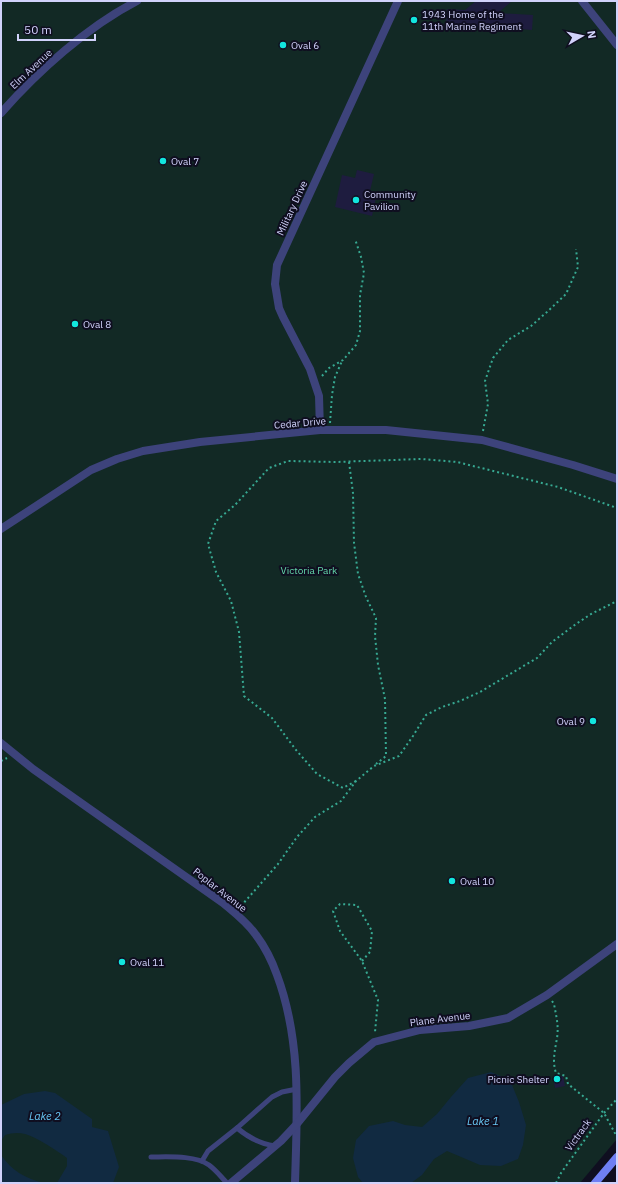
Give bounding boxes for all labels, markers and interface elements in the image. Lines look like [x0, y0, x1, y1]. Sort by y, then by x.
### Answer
place label: 1943 Home of the 11th Marine Regiment [422, 8, 522, 33]
marker: 1943 Home of the 11th Marine Regiment [409, 15, 419, 25]
scale bar [18, 16, 95, 42]
north arrow [562, 16, 602, 56]
text: 50 m [24, 22, 52, 37]
text: N [584, 29, 599, 39]
place label: Oval 6 [291, 39, 319, 52]
marker: Oval 6 [278, 40, 288, 50]
street label: Elm Avenue [7, 46, 55, 92]
place label: Oval 7 [171, 155, 199, 168]
marker: Oval 7 [158, 156, 168, 166]
street label: Military Drive [274, 178, 311, 237]
place label: Community Pavilion [364, 188, 416, 213]
marker: Community Pavilion [351, 195, 361, 205]
place label: Oval 8 [83, 318, 111, 331]
marker: Oval 8 [70, 319, 80, 329]
street label: Cedar Drive [273, 414, 327, 432]
park label: Victoria Park [281, 564, 338, 577]
place label: Oval 9 [557, 715, 585, 728]
marker: Oval 9 [588, 716, 598, 726]
street label: Poplar Avenue [190, 865, 250, 915]
place label: Oval 10 [460, 875, 494, 888]
marker: Oval 10 [447, 876, 457, 886]
place label: Oval 11 [130, 956, 164, 969]
marker: Oval 11 [117, 957, 127, 967]
street label: Plane Avenue [409, 1009, 472, 1029]
place label: Picnic Shelter [488, 1073, 549, 1086]
marker: Picnic Shelter [552, 1074, 562, 1084]
water label: Lake 2 [29, 1109, 61, 1123]
water label: Lake 1 [467, 1114, 499, 1128]
street label: Victrack [562, 1116, 594, 1154]

